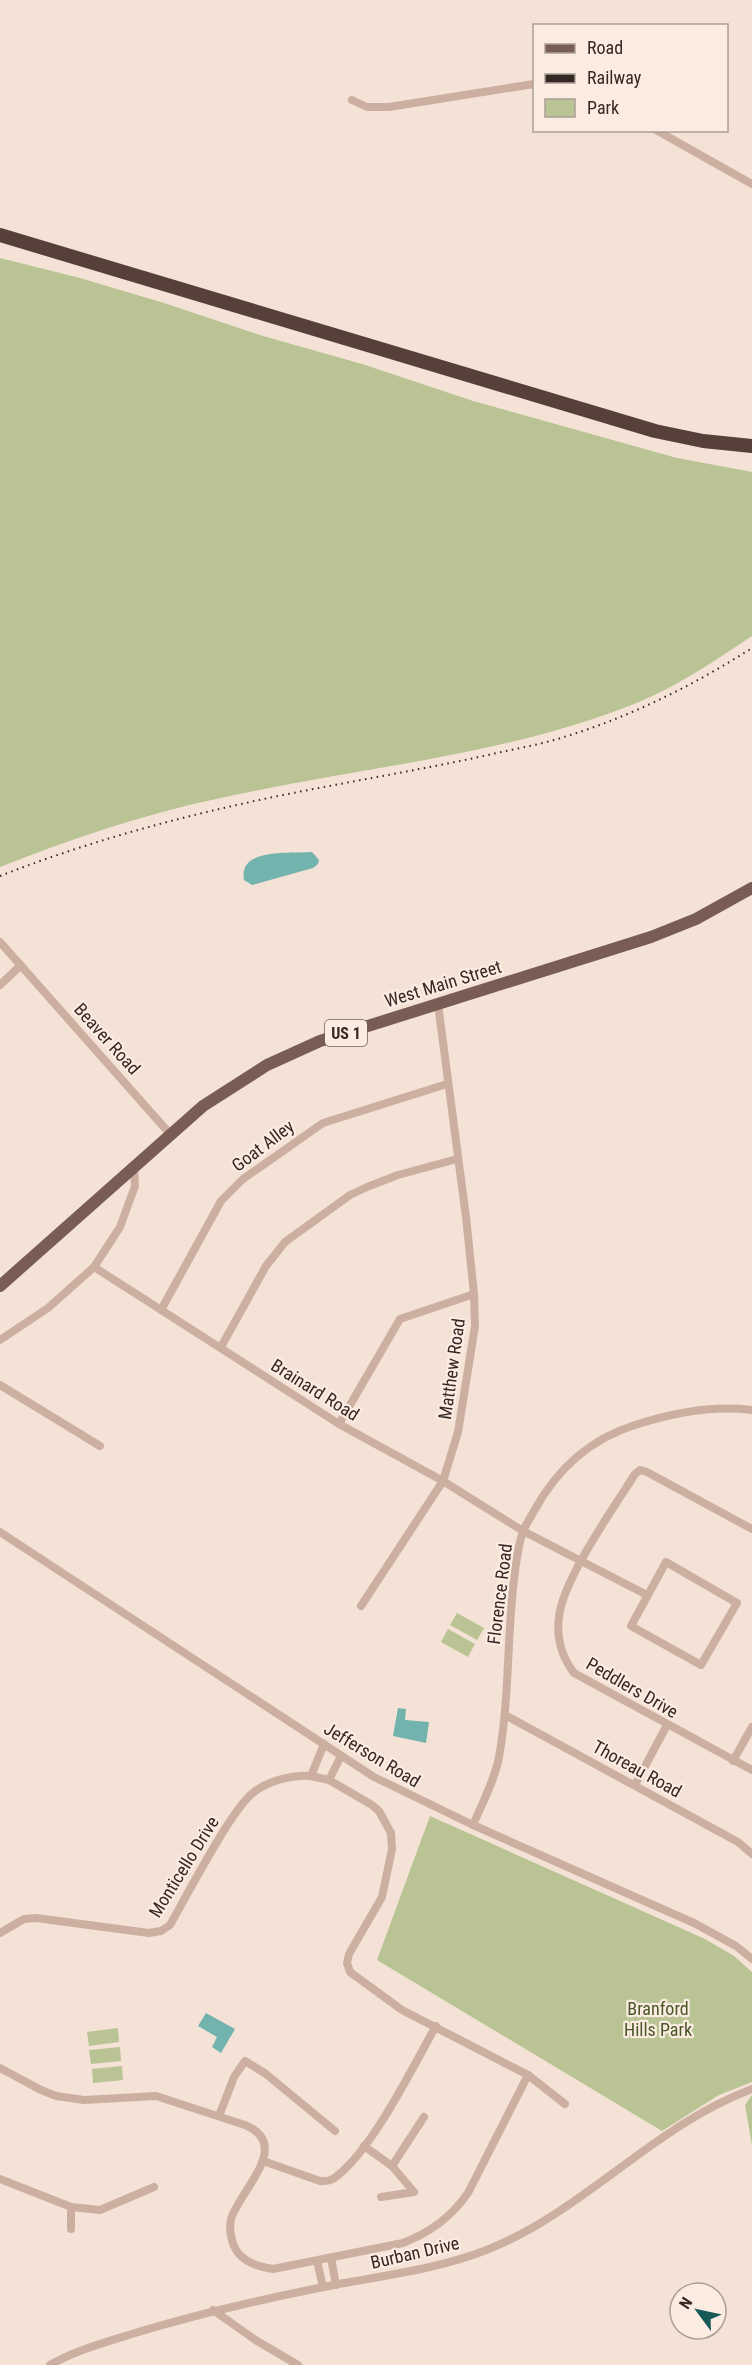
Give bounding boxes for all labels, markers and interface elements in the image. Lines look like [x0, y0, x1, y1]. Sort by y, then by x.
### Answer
legend [533, 24, 728, 132]
text: Road [587, 37, 623, 58]
text: Railway [587, 67, 642, 88]
text: Park [587, 97, 619, 118]
street label: West Main Street [382, 956, 504, 1011]
street label: Beaver Road [70, 999, 145, 1079]
road number: US 1 [325, 1020, 367, 1046]
street label: Goat Alley [228, 1115, 298, 1176]
street label: Matthew Road [434, 1317, 469, 1421]
street label: Brainard Road [267, 1354, 363, 1425]
street label: Florence Road [483, 1542, 516, 1646]
street label: Peddlers Drive [583, 1653, 682, 1722]
street label: Jefferson Road [320, 1718, 424, 1792]
street label: Thoreau Road [589, 1736, 685, 1802]
street label: Monticello Drive [144, 1812, 223, 1921]
park label: Branford Hills Park [624, 1998, 692, 2040]
street label: Burban Drive [369, 2232, 461, 2273]
north arrow [668, 2281, 728, 2341]
text: N [675, 2294, 696, 2312]

